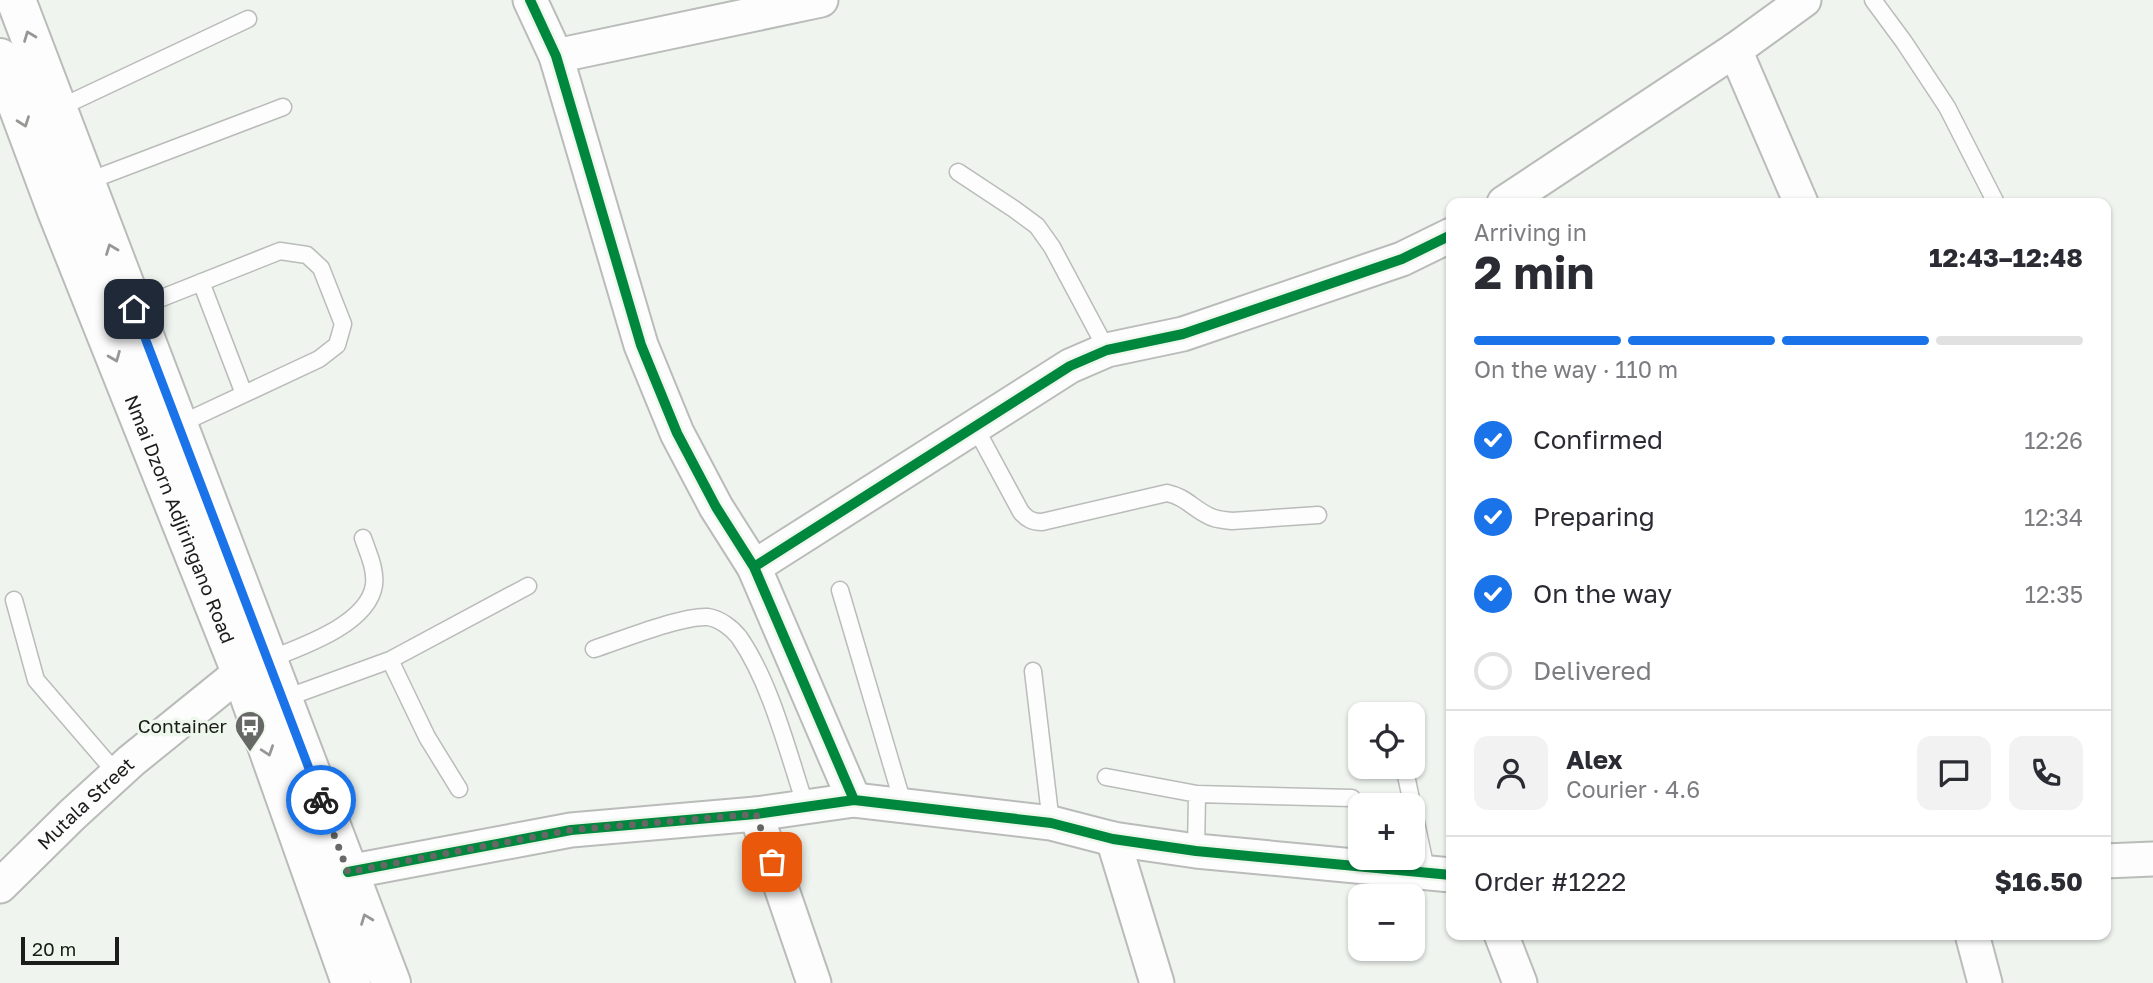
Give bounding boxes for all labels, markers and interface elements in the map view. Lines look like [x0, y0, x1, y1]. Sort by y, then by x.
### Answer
one-way arrow [24, 31, 38, 43]
one-way arrow [16, 115, 30, 127]
text: Arriving in [1474, 218, 1587, 246]
text: 12:43–12:48 [1929, 242, 2083, 273]
one-way arrow [105, 243, 119, 255]
text: 2 min [1474, 244, 1594, 299]
pin [104, 279, 164, 339]
icon: home [115, 290, 153, 328]
one-way arrow [106, 350, 120, 362]
text: On the way · 110 m [1474, 355, 1678, 383]
street label: Nmai Dzorn Adjiringano Road [121, 391, 240, 646]
icon: check [1474, 421, 1512, 459]
text: Confirmed [1533, 424, 1663, 455]
text: 12:26 [2024, 426, 2083, 454]
icon: check [1474, 498, 1512, 536]
text: Preparing [1533, 501, 1655, 532]
text: 12:34 [2024, 503, 2083, 531]
icon: check [1474, 575, 1512, 613]
text: On the way [1533, 578, 1672, 609]
text: 12:35 [2025, 580, 2083, 608]
text: Delivered [1533, 655, 1652, 686]
map controls [1348, 702, 1425, 961]
button: locate [1348, 702, 1425, 779]
bus stop icon: Container [233, 709, 267, 753]
place label: Container [138, 714, 228, 737]
button: person [1474, 736, 1548, 810]
button: chat [1917, 736, 1991, 810]
button: phone [2009, 736, 2083, 810]
text: Alex [1566, 744, 1623, 775]
one-way arrow [260, 745, 274, 757]
street label: Mutala Street [32, 752, 138, 854]
courier [286, 765, 356, 835]
text: Courier · 4.6 [1566, 775, 1700, 803]
icon: bike [302, 781, 340, 819]
button: + [1348, 793, 1425, 870]
pin [742, 832, 802, 892]
icon: bag [753, 843, 791, 881]
text: Order #1222 [1474, 866, 1626, 897]
text: $16.50 [1995, 866, 2083, 897]
button: − [1348, 884, 1425, 961]
one-way arrow [361, 914, 375, 926]
scale bar [21, 934, 119, 966]
text: 20 m [32, 937, 76, 960]

